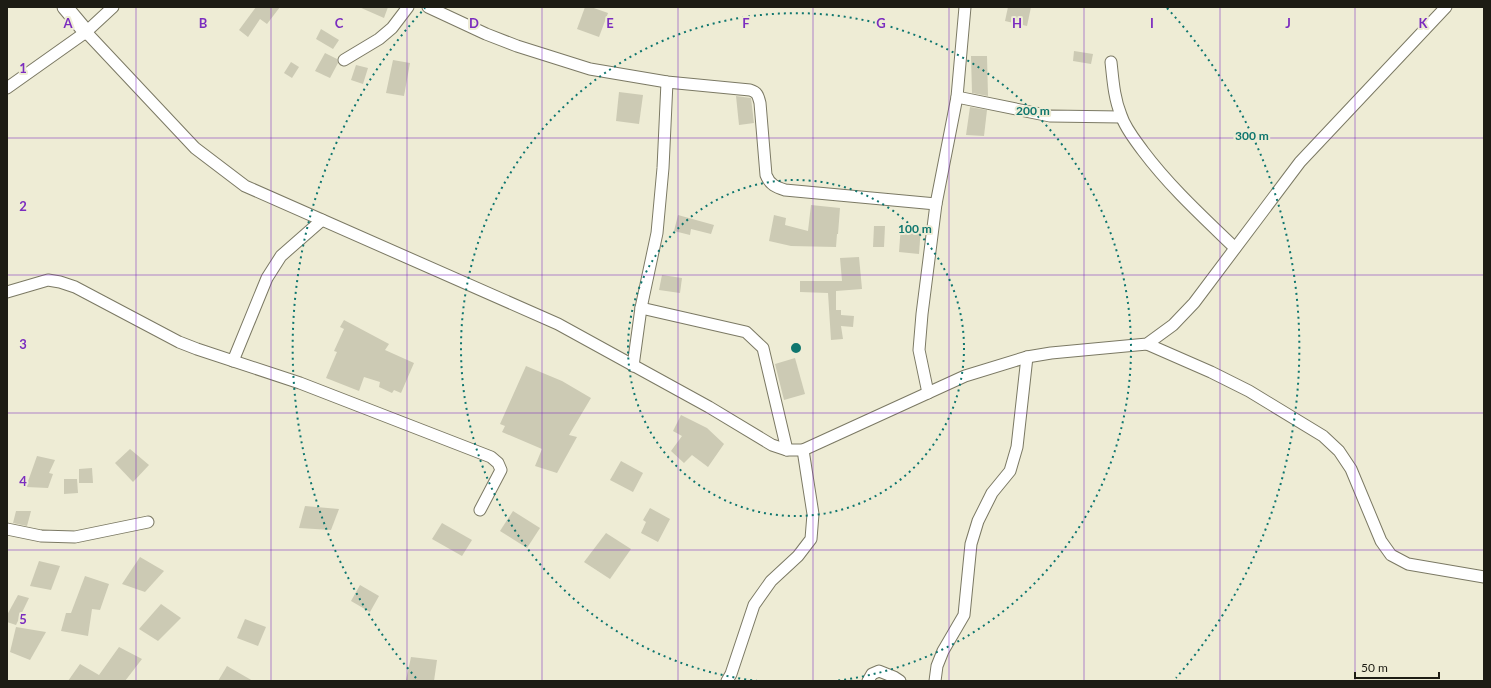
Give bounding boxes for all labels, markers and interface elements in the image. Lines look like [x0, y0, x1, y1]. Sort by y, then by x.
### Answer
text: A [62, 15, 73, 31]
text: B [199, 15, 208, 31]
text: C [335, 15, 344, 31]
text: D [469, 15, 479, 31]
text: E [606, 15, 614, 31]
text: F [742, 15, 750, 31]
text: G [876, 15, 886, 31]
text: H [1012, 15, 1022, 31]
text: I [1150, 15, 1154, 31]
text: J [1285, 15, 1291, 31]
text: K [1419, 15, 1429, 31]
text: 1 [19, 60, 27, 76]
text: 200 m [1016, 103, 1050, 118]
text: 300 m [1235, 128, 1269, 143]
text: 2 [19, 198, 27, 214]
text: 100 m [898, 221, 932, 236]
text: 3 [19, 336, 27, 352]
centre of rings [789, 341, 803, 355]
text: 4 [19, 473, 27, 489]
text: 5 [19, 611, 27, 627]
scale bar [1355, 654, 1439, 680]
text: 50 m [1361, 660, 1388, 675]

